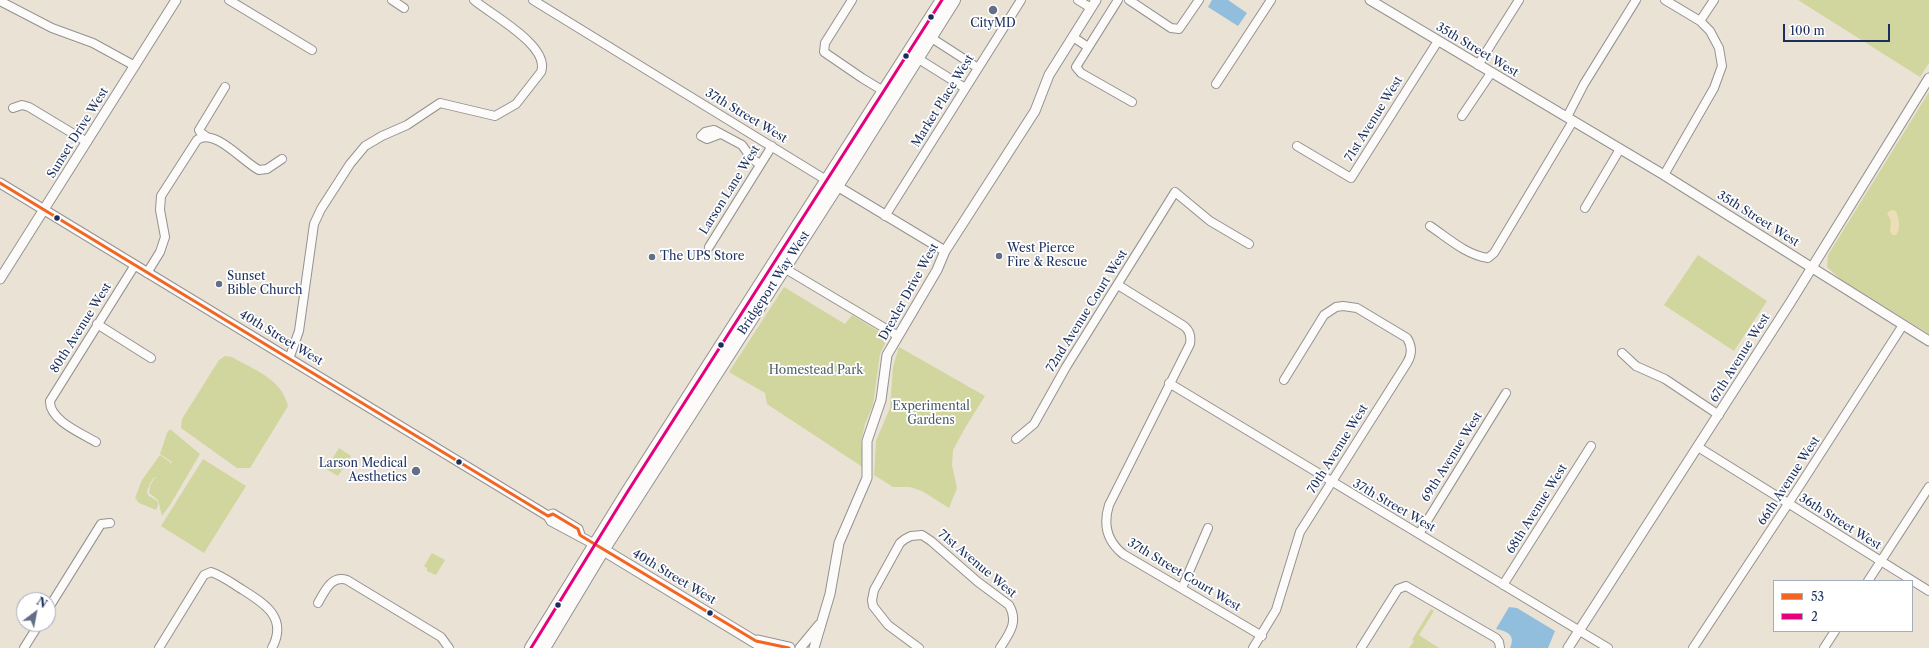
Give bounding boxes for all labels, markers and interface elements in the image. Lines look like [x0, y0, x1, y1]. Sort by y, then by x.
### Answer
marker: CityMD [987, 4, 999, 16]
unlabelled marker [926, 12, 936, 22]
scale bar [1785, 16, 1892, 42]
place label: CityMD [970, 17, 1016, 31]
street label: 35th Street West [1433, 20, 1521, 80]
text: 100 m [1790, 23, 1825, 38]
unlabelled marker [901, 51, 911, 61]
street label: Market Place West [909, 52, 977, 150]
street label: 71st Avenue West [1342, 74, 1406, 164]
street label: Sunset Drive West [44, 85, 112, 181]
street label: 37th Street West [702, 86, 790, 146]
street label: Larson Lane West [697, 143, 763, 237]
street label: 35th Street West [1715, 188, 1801, 250]
unlabelled marker [52, 213, 62, 223]
street label: Bridgeport Way West [735, 228, 813, 338]
street label: Drexler Drive West [876, 241, 942, 343]
place label: West Pierce Fire & Rescue [1007, 242, 1087, 270]
street label: 72nd Avenue Court West [1043, 247, 1131, 375]
place label: The UPS Store [660, 250, 744, 264]
marker: West Pierce Fire & Rescue [994, 251, 1004, 261]
marker: The UPS Store [647, 252, 657, 262]
place label: Sunset Bible Church [227, 270, 303, 298]
marker: Sunset Bible Church [214, 279, 224, 289]
street label: 80th Avenue West [47, 280, 115, 376]
street label: 40th Street West [237, 307, 325, 369]
street label: 67th Avenue West [1707, 311, 1773, 405]
unlabelled marker [716, 340, 726, 350]
park label: Homestead Park [769, 364, 863, 378]
park label: Experimental Gardens [892, 400, 970, 428]
street label: 70th Avenue West [1305, 402, 1371, 496]
street label: 69th Avenue West [1419, 409, 1485, 505]
street label: 66th Avenue West [1755, 434, 1823, 528]
place label: Larson Medical Aesthetics [319, 457, 407, 485]
unlabelled marker [454, 457, 464, 467]
street label: 68th Avenue West [1504, 461, 1570, 557]
marker: Larson Medical Aesthetics [410, 465, 422, 477]
street label: 37th Street West [1350, 477, 1438, 535]
street label: 36th Street West [1796, 491, 1884, 553]
street label: 71st Avenue West [935, 527, 1019, 601]
street label: 37th Street Court West [1125, 536, 1243, 614]
street label: 40th Street West [630, 546, 718, 608]
legend [1773, 580, 1913, 632]
text: 53 [1811, 589, 1824, 604]
north arrow [16, 592, 56, 632]
text: N [34, 594, 50, 611]
unlabelled marker [553, 600, 563, 610]
unlabelled marker [705, 608, 715, 618]
text: 2 [1811, 609, 1818, 624]

